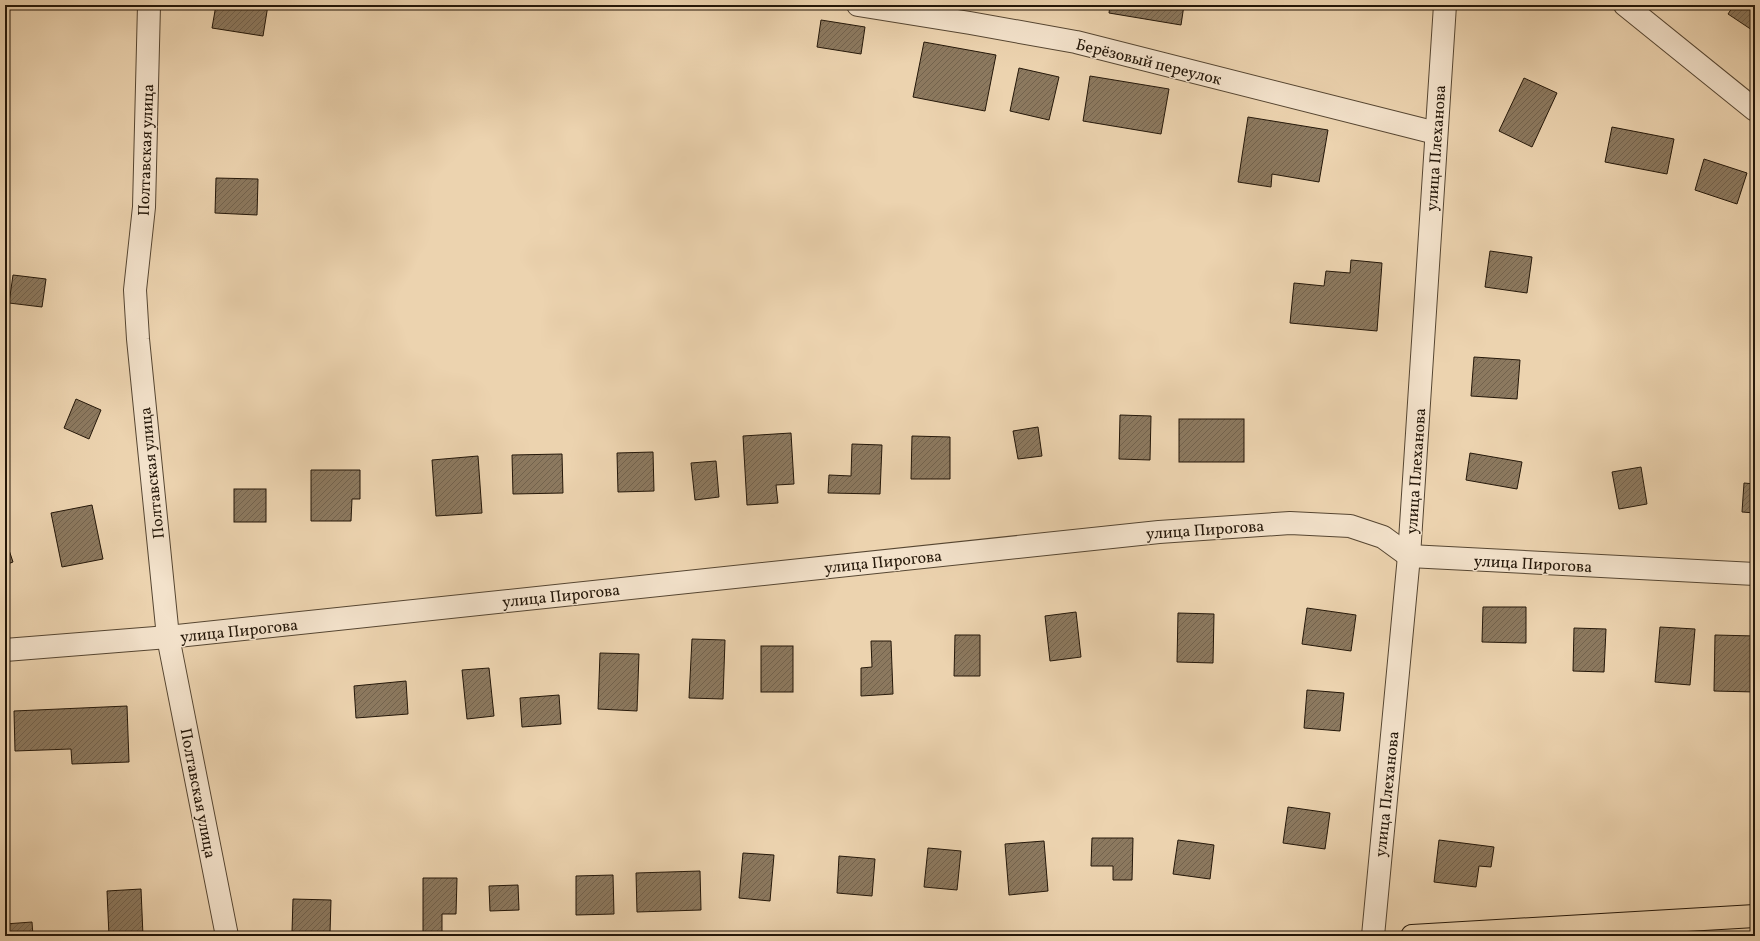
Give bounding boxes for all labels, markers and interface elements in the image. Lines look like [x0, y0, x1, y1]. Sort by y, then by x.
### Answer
street label: Берёзовый переулок [1073, 34, 1224, 92]
street label: Полтавская улица [134, 84, 160, 217]
street label: улица Плеханова [1422, 84, 1452, 212]
street label: Полтавская улица [135, 406, 171, 540]
street label: улица Плеханова [1402, 407, 1432, 535]
street label: улица Пирогова [1145, 516, 1265, 546]
street label: улица Пирогова [823, 546, 943, 580]
street label: улица Пирогова [1473, 551, 1593, 579]
street label: улица Пирогова [501, 580, 621, 614]
street label: улица Пирогова [179, 615, 299, 649]
street label: Полтавская улица [174, 726, 220, 860]
street label: улица Плеханова [1370, 730, 1406, 858]

